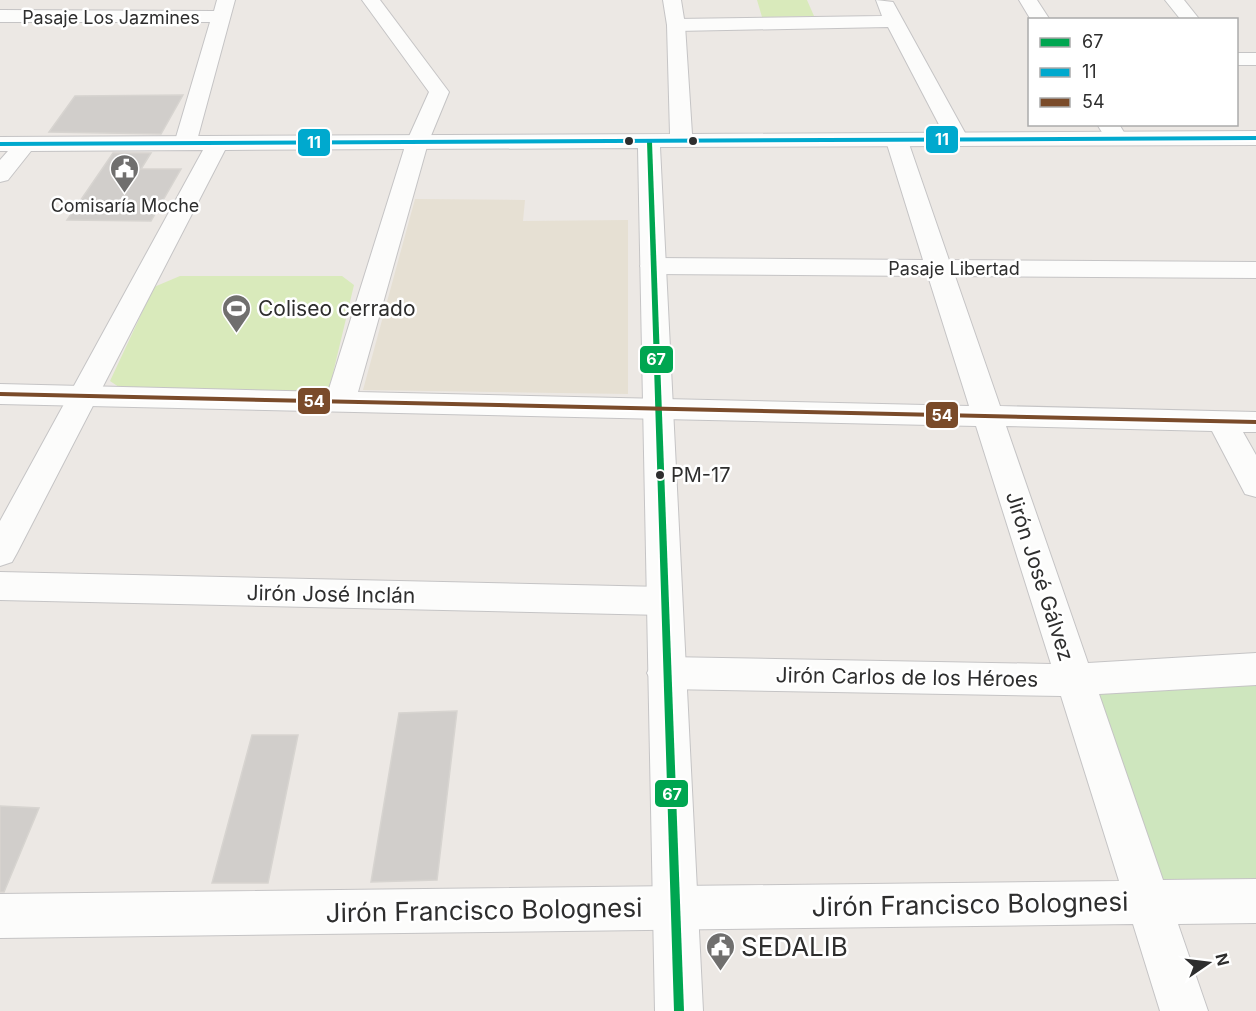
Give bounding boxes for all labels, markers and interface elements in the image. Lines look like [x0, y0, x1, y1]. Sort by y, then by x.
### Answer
street label: Pasaje Los Jazmines [22, 7, 200, 28]
legend [1028, 18, 1238, 126]
text: 67 [1082, 31, 1103, 52]
text: 11 [1082, 61, 1097, 82]
text: 54 [1082, 91, 1105, 112]
line badge: 11 [925, 125, 959, 154]
line badge: 11 [297, 128, 331, 157]
text: 11 [935, 129, 949, 149]
text: 11 [307, 132, 321, 152]
unlabelled marker [623, 135, 635, 147]
unlabelled marker [687, 135, 699, 147]
public building icon: Comisaría Moche [109, 152, 141, 194]
place label: Comisaría Moche [51, 195, 199, 216]
street label: Pasaje Libertad [888, 258, 1020, 279]
sports icon: Coliseo cerrado [221, 292, 253, 334]
place label: Coliseo cerrado [258, 296, 416, 321]
line badge: 67 [639, 345, 674, 374]
text: 67 [646, 349, 666, 369]
line badge: 54 [297, 387, 331, 415]
text: 54 [303, 391, 325, 411]
line badge: 54 [925, 401, 959, 429]
text: 54 [931, 405, 953, 425]
place label: PM-17 [671, 463, 731, 487]
marker: PM-17 [654, 469, 666, 481]
street label: Jirón José Gálvez [1001, 488, 1079, 664]
street label: Jirón José Inclán [246, 580, 416, 608]
street label: Jirón Carlos de los Héroes [776, 662, 1038, 692]
line badge: 67 [654, 779, 689, 808]
text: 67 [662, 784, 682, 804]
street label: Jirón Francisco Bolognesi [811, 886, 1129, 922]
street label: Jirón Francisco Bolognesi [325, 892, 643, 928]
public building icon: SEDALIB [704, 930, 736, 972]
place label: SEDALIB [741, 931, 848, 962]
north arrow [1178, 933, 1238, 993]
text: N [1211, 951, 1234, 968]

